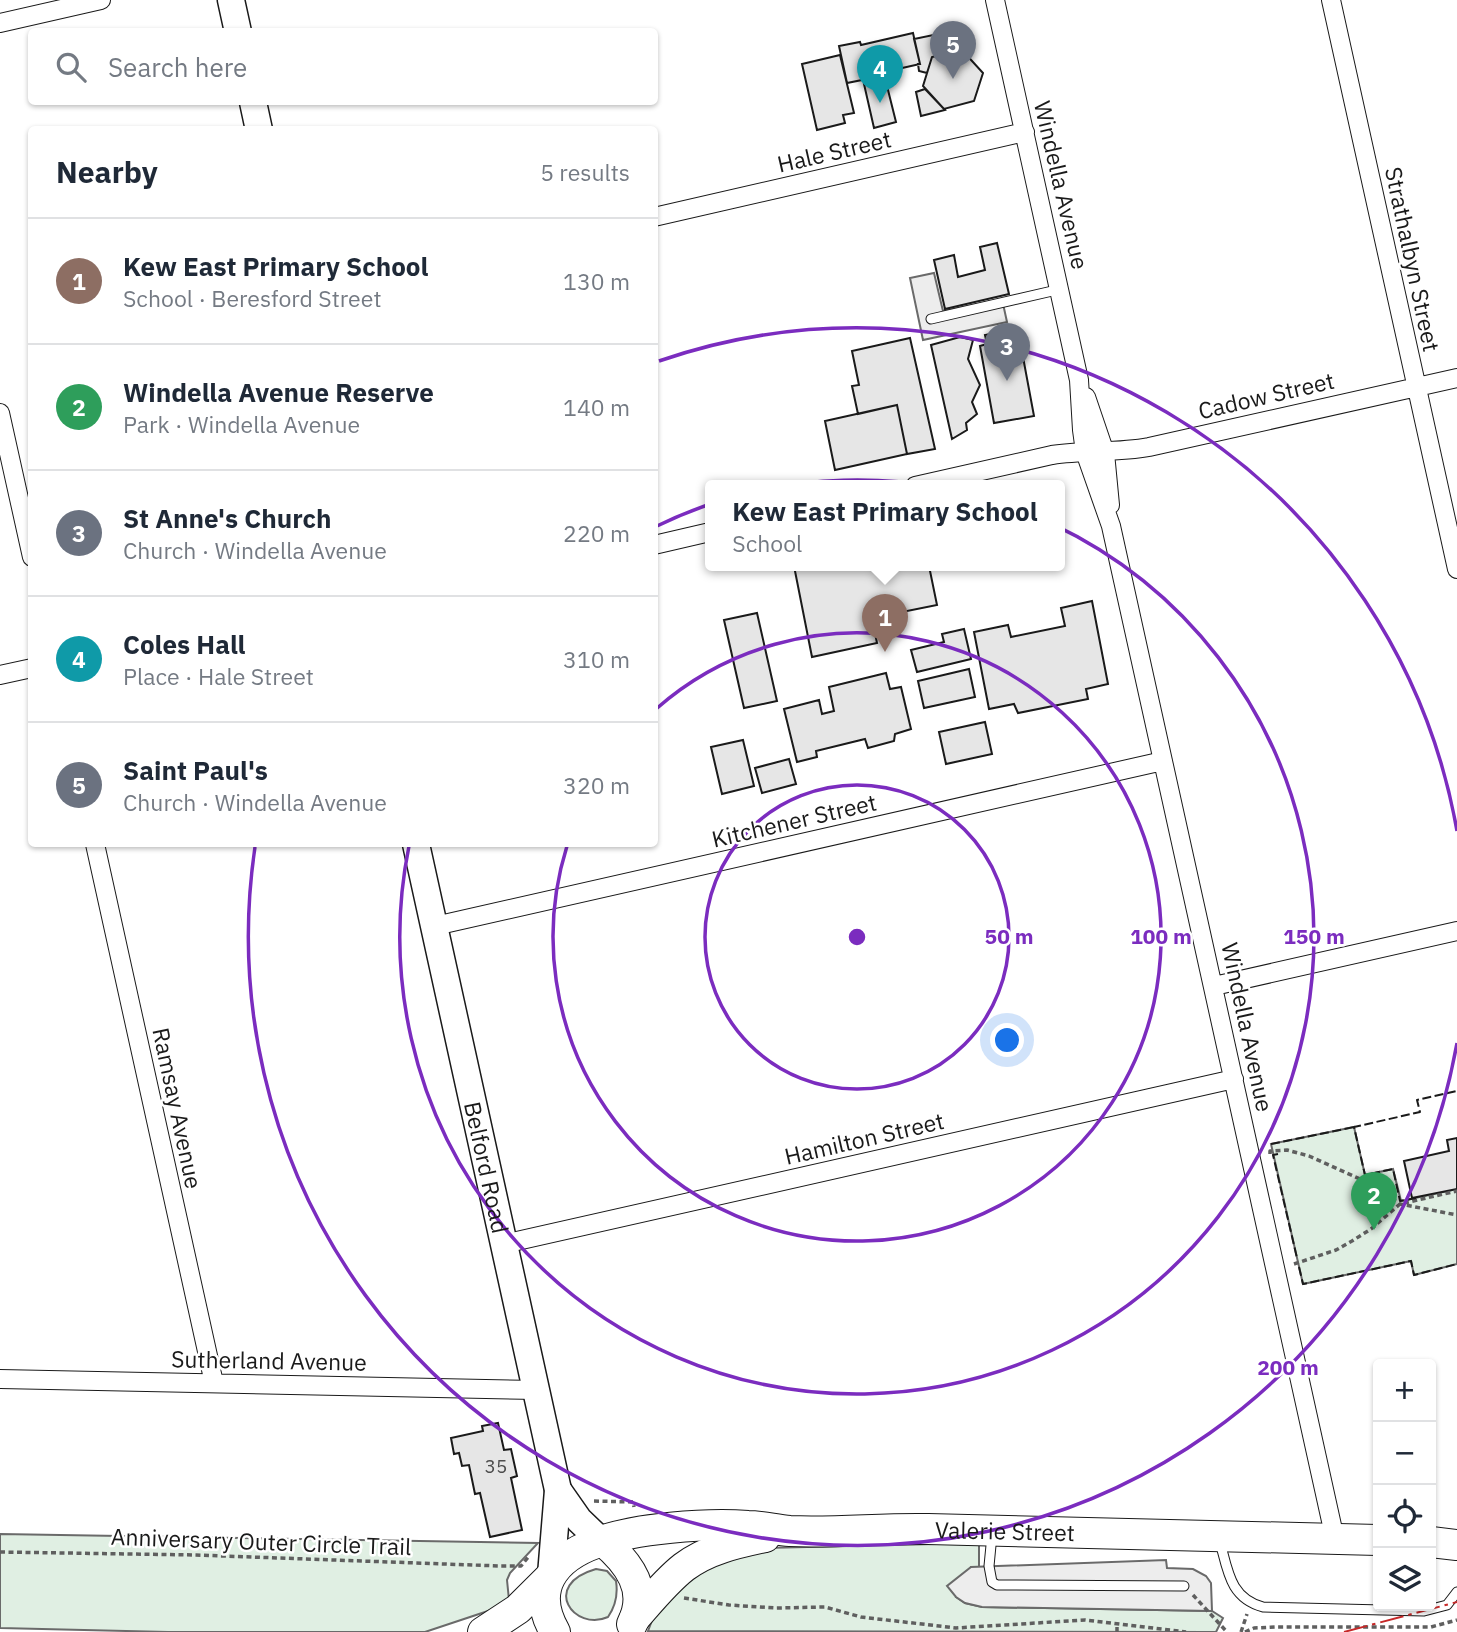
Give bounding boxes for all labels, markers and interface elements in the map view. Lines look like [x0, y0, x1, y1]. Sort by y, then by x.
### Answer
pin: 5 [930, 21, 976, 79]
search box [28, 28, 658, 105]
pin: 4 [857, 45, 903, 103]
icon: search [52, 48, 90, 86]
text: Search here [108, 50, 247, 84]
street label: Windella Avenue [1028, 98, 1096, 272]
street label: Hale Street [774, 123, 894, 179]
text: Nearby [56, 152, 158, 191]
text: 5 results [540, 157, 630, 187]
street label: Strathalbyn Street [1379, 164, 1447, 354]
text: Kew East Primary School [123, 249, 428, 283]
text: 1 [72, 266, 86, 296]
text: 130 m [563, 266, 630, 296]
text: School · Beresford Street [123, 283, 381, 313]
pin: 3 [984, 323, 1030, 381]
street label: Cadow Street [1195, 365, 1337, 425]
text: Windella Avenue Reserve [123, 375, 434, 409]
text: 2 [72, 392, 86, 422]
text: 140 m [563, 392, 630, 422]
text: Park · Windella Avenue [123, 409, 360, 439]
popup [705, 480, 1065, 571]
text: Kew East Primary School [732, 494, 1038, 528]
text: St Anne's Church [123, 501, 332, 535]
text: 3 [72, 518, 86, 548]
text: 220 m [563, 518, 630, 548]
text: School [732, 528, 802, 558]
text: Church · Windella Avenue [123, 535, 387, 565]
pin: 1 [862, 594, 908, 652]
text: Coles Hall [123, 627, 246, 661]
text: 4 [72, 644, 86, 674]
text: 310 m [563, 644, 630, 674]
text: Place · Hale Street [123, 661, 314, 691]
text: Saint Paul's [123, 753, 268, 787]
text: 5 [72, 770, 86, 800]
text: 320 m [563, 770, 630, 800]
street label: Kitchener Street [709, 786, 879, 854]
text: Church · Windella Avenue [123, 787, 387, 817]
text: 50 m [985, 922, 1033, 950]
text: 100 m [1130, 922, 1192, 950]
text: 150 m [1283, 922, 1345, 950]
centre of rings [845, 925, 869, 949]
street label: Windella Avenue [1215, 940, 1281, 1114]
your location [990, 1023, 1024, 1057]
street label: Ramsay Avenue [146, 1025, 210, 1191]
street label: Belford Road [458, 1099, 516, 1236]
street label: Hamilton Street [781, 1105, 947, 1171]
pin: 2 [1351, 1172, 1397, 1230]
street label: Sutherland Avenue [171, 1343, 367, 1377]
text: 200 m [1257, 1353, 1319, 1381]
map controls [1373, 1359, 1436, 1611]
button: + [1373, 1359, 1436, 1422]
button: − [1373, 1422, 1436, 1485]
house number: 35 [485, 1454, 507, 1478]
button: locate [1373, 1485, 1436, 1548]
street label: Valerie Street [935, 1514, 1075, 1547]
street label: Anniversary Outer Circle Trail [110, 1521, 412, 1561]
button: layers [1373, 1548, 1436, 1611]

